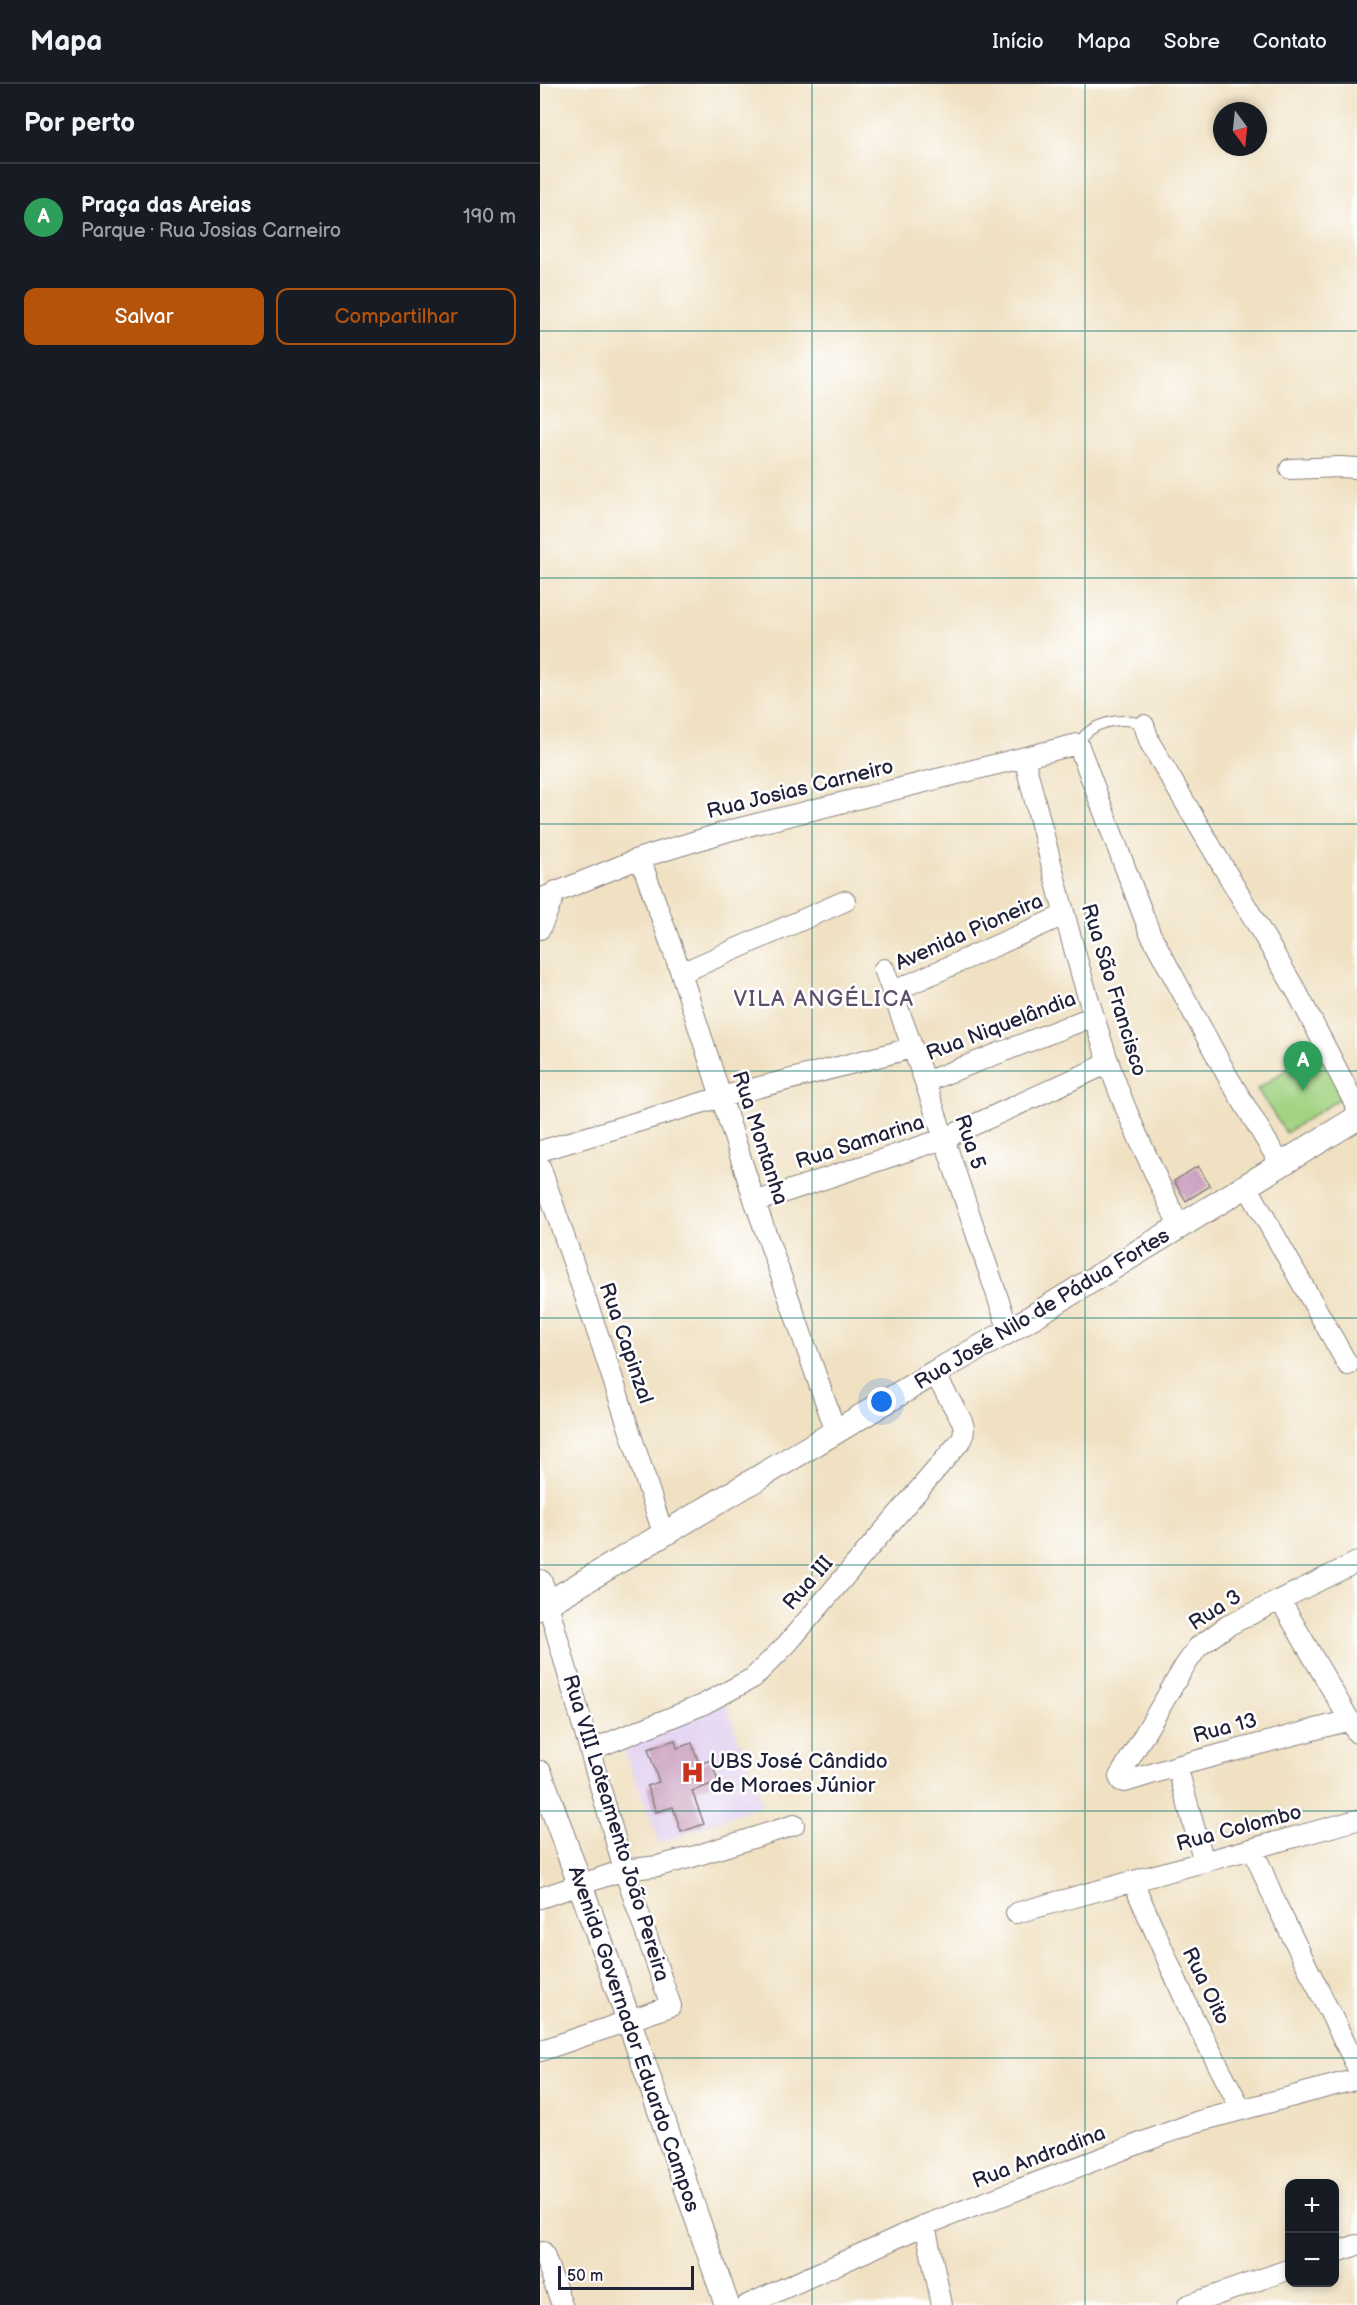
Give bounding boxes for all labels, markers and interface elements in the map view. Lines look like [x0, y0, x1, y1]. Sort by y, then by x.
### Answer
text: Mapa [30, 25, 102, 58]
text: Início [992, 29, 1044, 54]
text: Mapa [1077, 29, 1131, 54]
text: Sobre [1164, 29, 1220, 54]
text: Contato [1253, 29, 1327, 54]
north arrow [1213, 102, 1267, 156]
text: Por perto [24, 108, 135, 139]
text: Praça das Areias [81, 192, 251, 219]
text: A [37, 205, 50, 229]
text: 190 m [463, 205, 516, 229]
text: Parque · Rua Josias Carneiro [81, 219, 341, 243]
button: Salvar [24, 288, 264, 345]
button: Compartilhar [276, 288, 516, 345]
street label: Rua Josias Carneiro [704, 754, 896, 824]
street label: Avenida Pioneira [891, 888, 1047, 976]
street label: Rua São Francisco [1076, 901, 1152, 1079]
district label: VILA ANGÉLICA [733, 985, 915, 1013]
street label: Rua Niquelândia [923, 986, 1079, 1066]
pin: A [1284, 1042, 1323, 1091]
street label: Rua Montanha [727, 1068, 793, 1208]
street label: Rua Samarina [792, 1109, 928, 1175]
street label: Rua 5 [949, 1111, 991, 1173]
street label: Rua José Nilo de Pádua Fortes [910, 1223, 1174, 1395]
street label: Rua Capinzal [594, 1279, 658, 1407]
your location [867, 1387, 896, 1416]
street label: Rua III [778, 1551, 838, 1615]
street label: Rua 3 [1184, 1584, 1246, 1636]
street label: Rua VIII Loteamento João Pereira [557, 1672, 675, 1984]
street label: Rua 13 [1190, 1707, 1260, 1749]
place label: UBS José Cândido de Moraes Júnior [710, 1749, 888, 1798]
hospital icon: UBS José Cândido de Moraes Júnior [679, 1760, 705, 1786]
street label: Rua Colombo [1174, 1799, 1305, 1857]
street label: Avenida Governador Eduardo Campos [563, 1863, 705, 2215]
street label: Rua Oito [1177, 1943, 1235, 2029]
street label: Rua Andradina [969, 2120, 1109, 2194]
map controls [1285, 2179, 1339, 2287]
button: + [1285, 2179, 1339, 2233]
button: − [1285, 2233, 1339, 2287]
scale bar [558, 2263, 694, 2290]
text: 50 m [567, 2267, 603, 2286]

